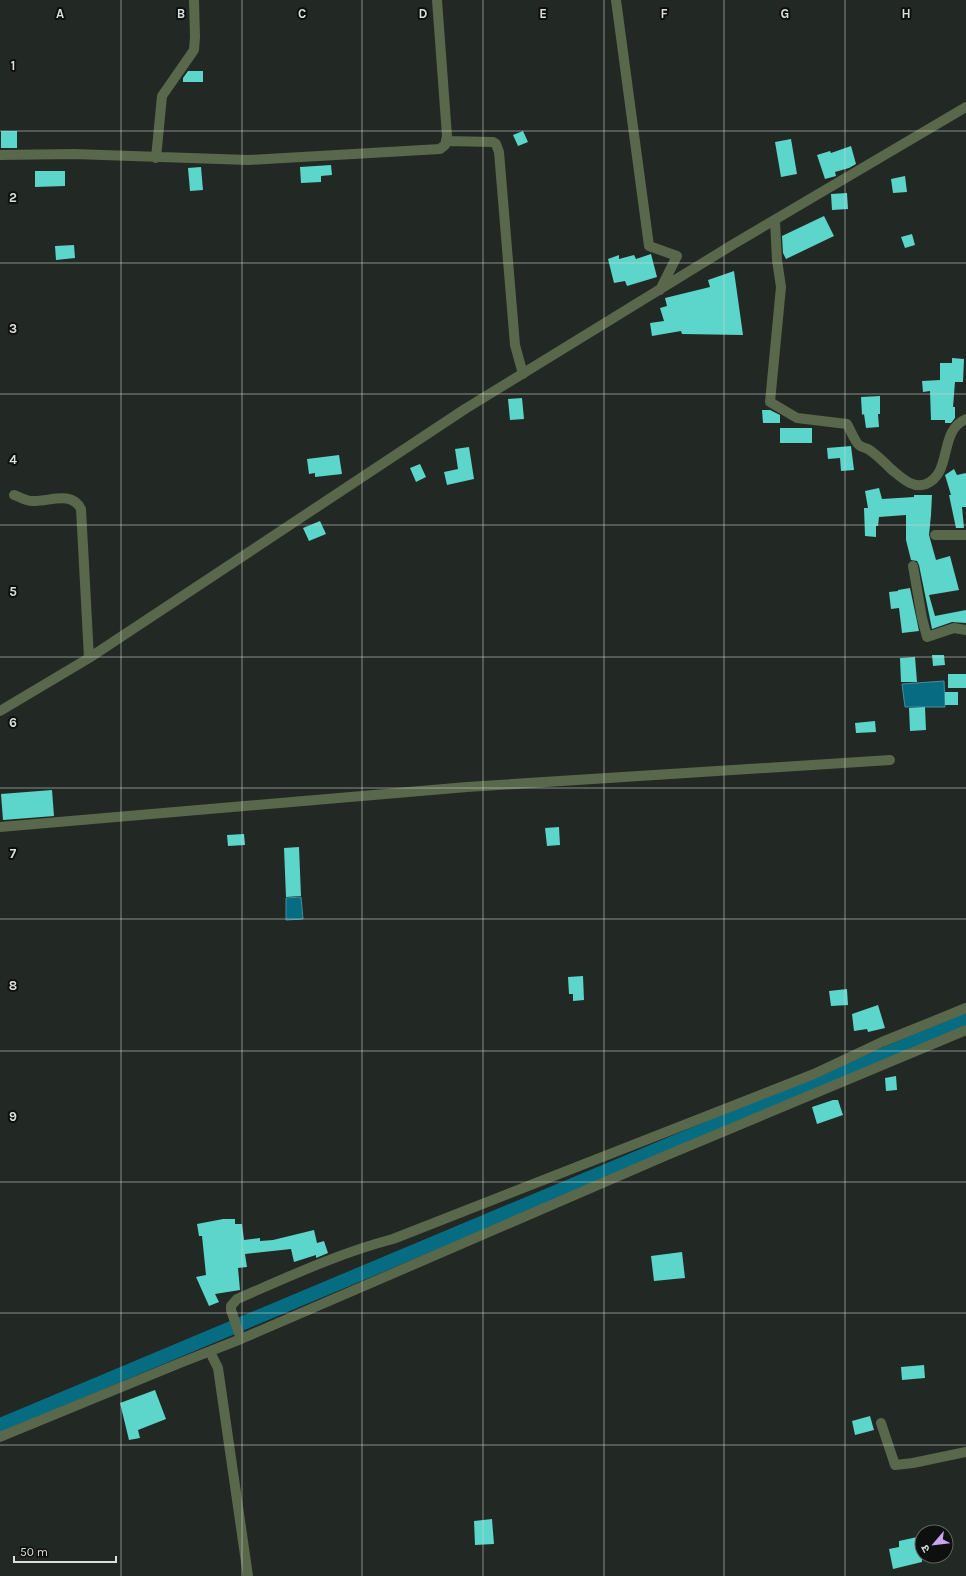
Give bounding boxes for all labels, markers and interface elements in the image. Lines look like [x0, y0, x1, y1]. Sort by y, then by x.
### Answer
text: A [56, 6, 64, 21]
text: B [177, 6, 185, 21]
text: C [298, 6, 306, 21]
text: D [419, 6, 428, 21]
text: E [539, 6, 547, 21]
text: F [660, 6, 668, 21]
text: G [781, 6, 789, 21]
text: H [901, 6, 911, 21]
text: 1 [11, 58, 15, 73]
text: 2 [9, 190, 17, 205]
text: 3 [9, 321, 17, 336]
text: 4 [9, 452, 17, 467]
text: 5 [9, 584, 17, 599]
text: 6 [9, 715, 17, 730]
text: 7 [10, 846, 17, 861]
text: 8 [9, 978, 17, 993]
text: 9 [9, 1109, 17, 1124]
north arrow [914, 1524, 954, 1564]
scale bar [14, 1538, 116, 1564]
text: उ [918, 1542, 933, 1554]
text: 50 m [20, 1545, 48, 1559]

